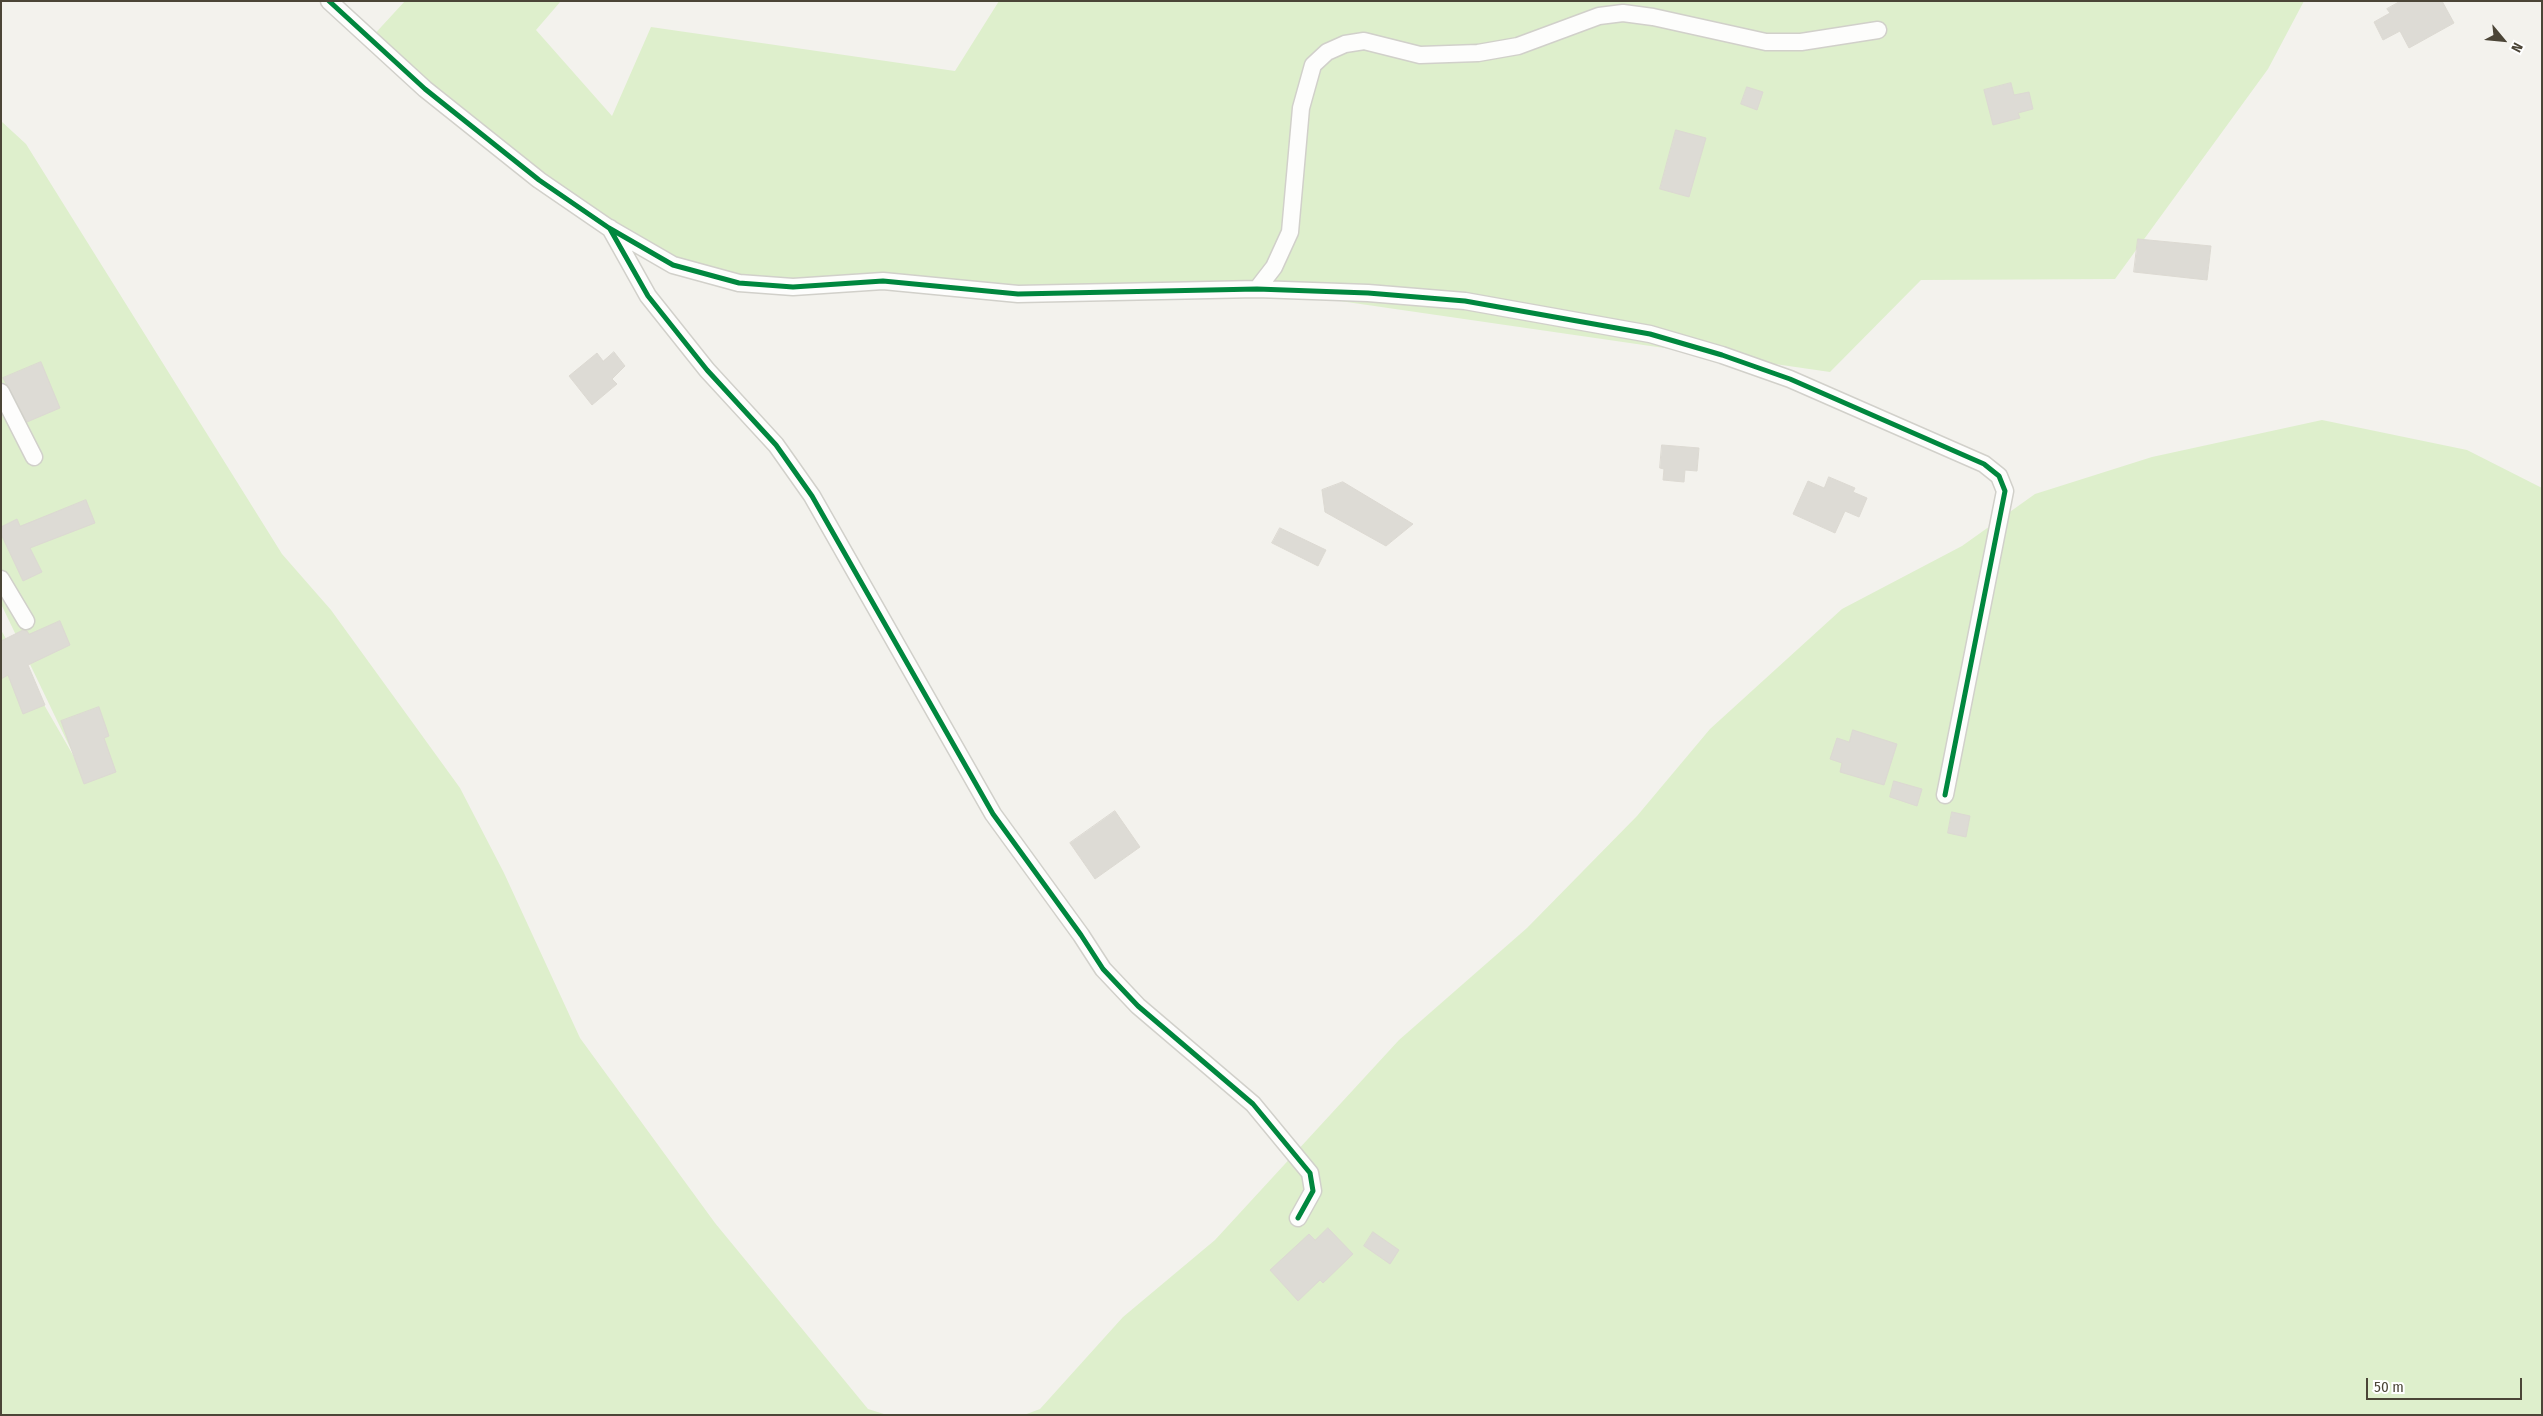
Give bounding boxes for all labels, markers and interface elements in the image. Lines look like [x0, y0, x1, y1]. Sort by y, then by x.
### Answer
north arrow [2478, 15, 2528, 65]
text: N [2507, 40, 2526, 55]
scale bar [2368, 1368, 2524, 1400]
text: 50 m [2374, 1378, 2404, 1396]

